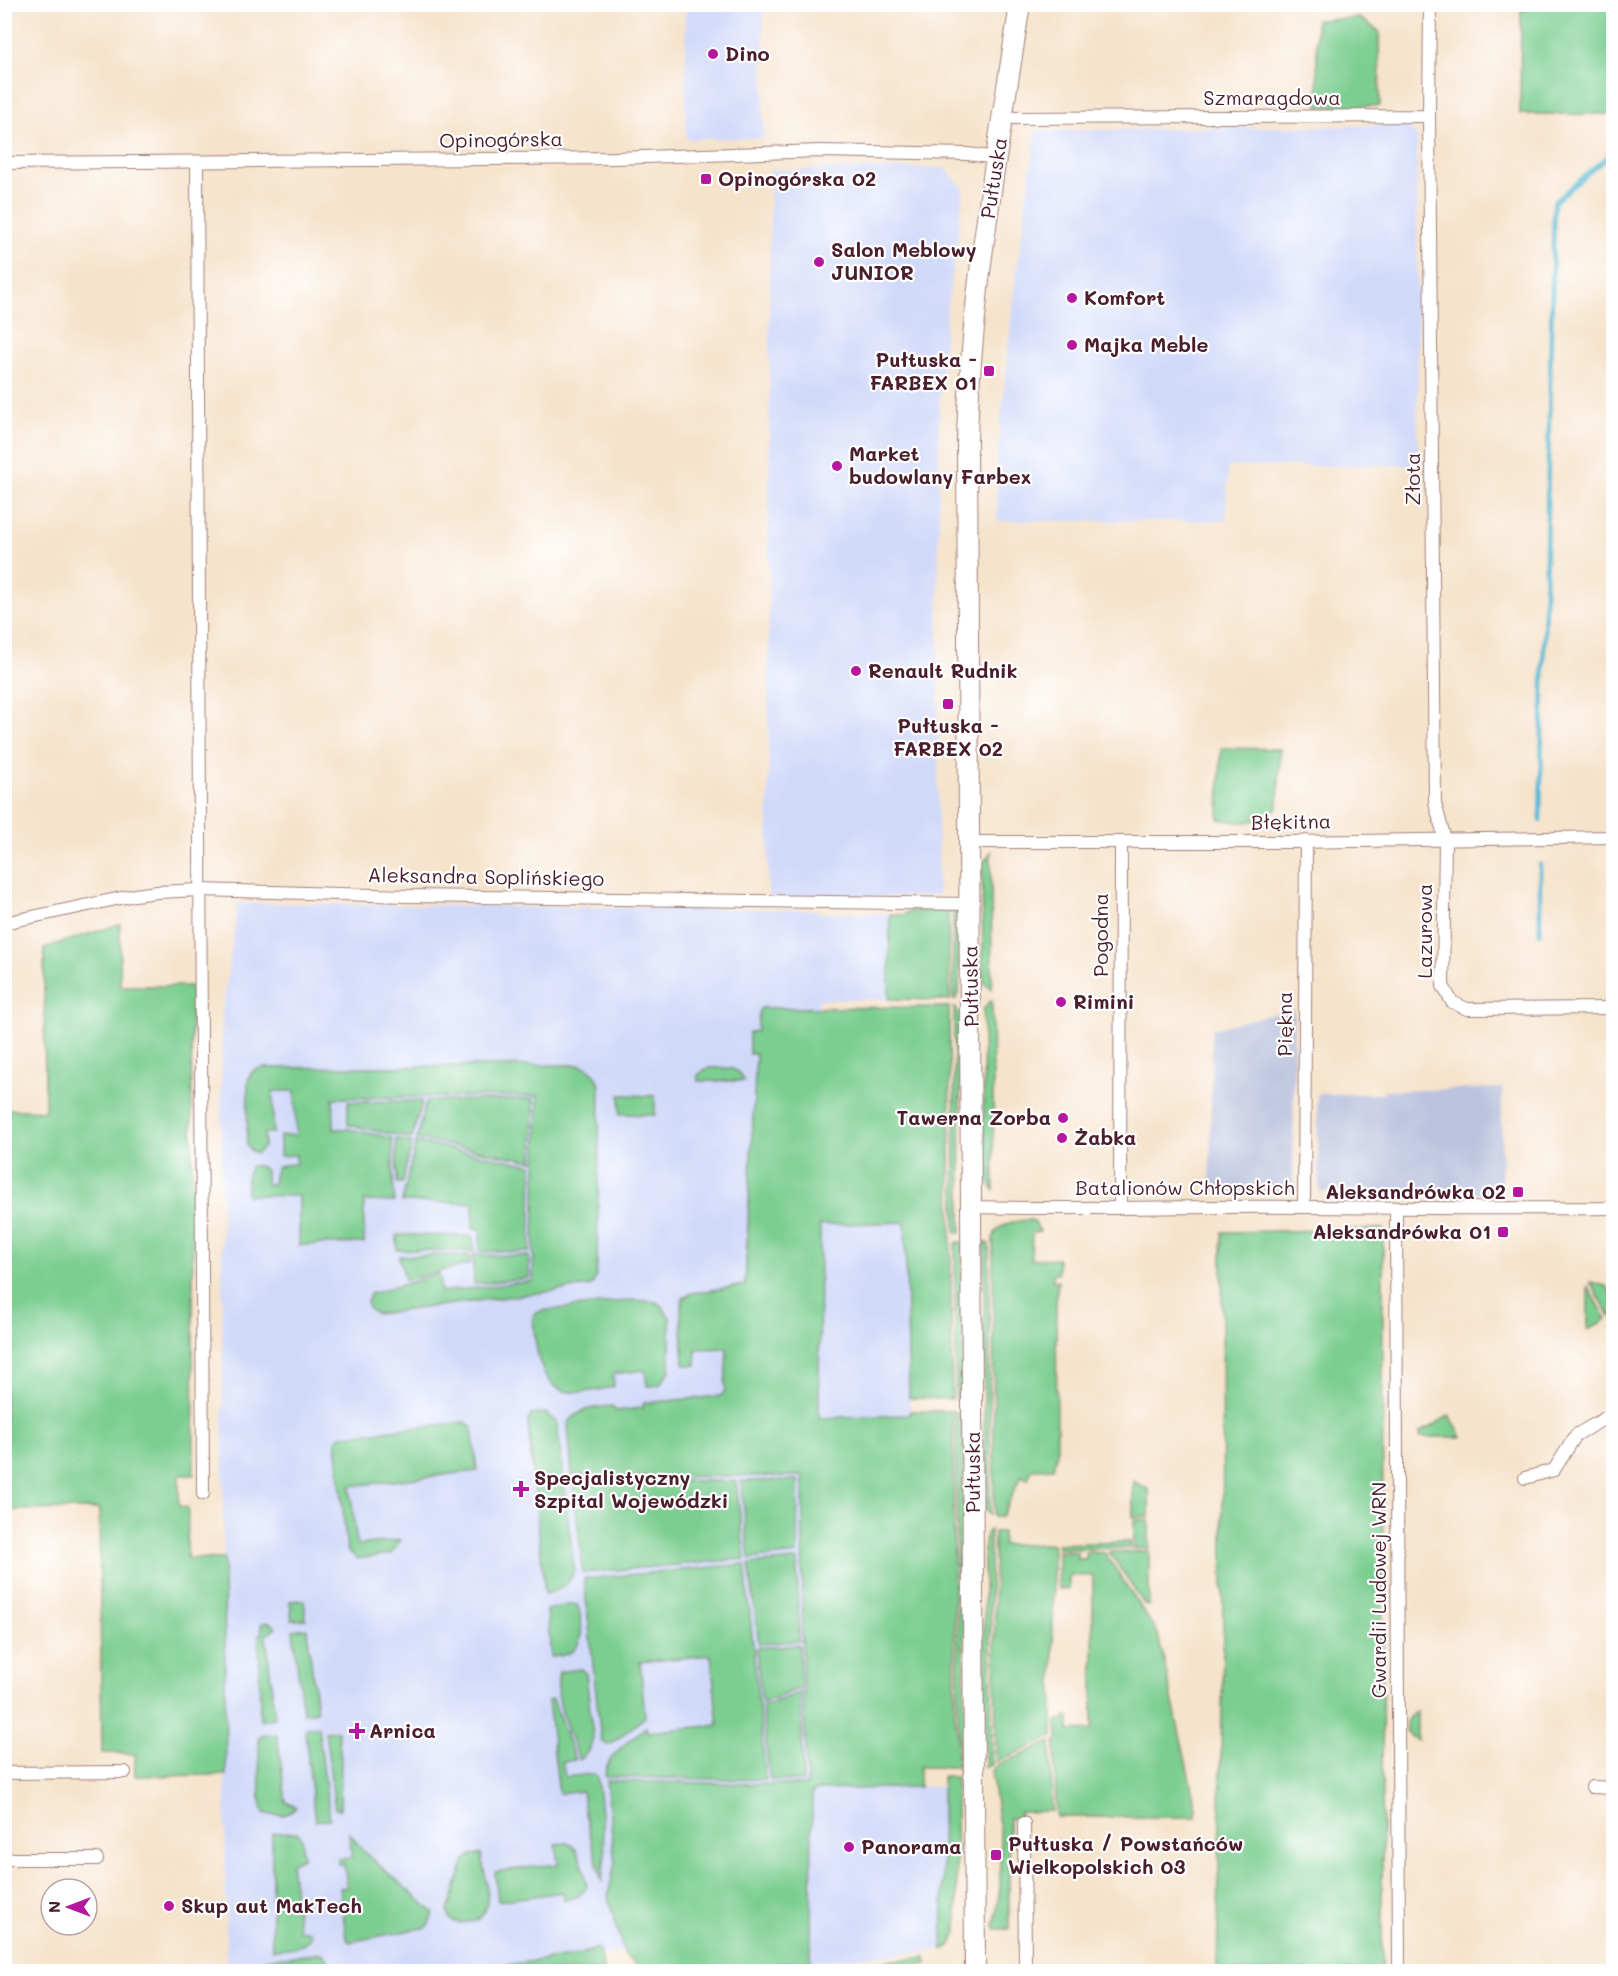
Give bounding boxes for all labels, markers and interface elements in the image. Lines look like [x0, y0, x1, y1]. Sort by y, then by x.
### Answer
place label: Dino [725, 40, 770, 66]
marker: Dino [706, 47, 720, 61]
street label: Szmaragdowa [1203, 84, 1341, 110]
street label: Opinogórska [439, 125, 563, 153]
street label: Pułtuska [974, 135, 1012, 220]
place label: Opinogórska 02 [718, 165, 876, 191]
marker: Opinogórska 02 [699, 172, 713, 186]
place label: Salon Meblowy JUNIOR [831, 236, 977, 285]
marker: Salon Meblowy JUNIOR [812, 255, 826, 269]
place label: Komfort [1084, 284, 1165, 310]
marker: Komfort [1065, 291, 1079, 305]
place label: Majka Meble [1084, 331, 1208, 357]
marker: Majka Meble [1065, 338, 1079, 352]
place label: Pułtuska - FARBEX 01 [870, 346, 977, 395]
marker: Pułtuska - FARBEX 01 [982, 364, 996, 378]
place label: Market budowlany Farbex [849, 440, 1031, 489]
street label: Złota [1399, 453, 1425, 505]
marker: Market budowlany Farbex [830, 459, 844, 473]
place label: Renault Rudnik [868, 657, 1017, 683]
marker: Renault Rudnik [849, 664, 863, 678]
marker: Pułtuska - FARBEX 02 [941, 697, 955, 711]
place label: Pułtuska - FARBEX 02 [893, 712, 1003, 761]
street label: Błękitna [1251, 807, 1331, 835]
street label: Aleksandra Soplińskiego [367, 861, 605, 891]
street label: Lazurowa [1411, 884, 1437, 978]
street label: Pogodna [1087, 893, 1113, 977]
street label: Pułtuska [956, 945, 984, 1027]
place label: Rimini [1073, 988, 1134, 1014]
street label: Piękna [1271, 992, 1297, 1056]
marker: Rimini [1054, 995, 1068, 1009]
place label: Tawerna Zorba [896, 1104, 1051, 1130]
marker: Tawerna Zorba [1056, 1111, 1070, 1125]
place label: Żabka [1074, 1124, 1136, 1150]
marker: Żabka [1055, 1131, 1069, 1145]
street label: Batalionów Chłopskich [1075, 1174, 1295, 1200]
place label: Aleksandrówka 02 [1325, 1178, 1506, 1204]
marker: Aleksandrówka 02 [1511, 1185, 1525, 1199]
place label: Aleksandrówka 01 [1313, 1218, 1491, 1244]
marker: Aleksandrówka 01 [1496, 1225, 1510, 1239]
street label: Pułtuska [959, 1431, 985, 1513]
place label: Specjalistyczny Szpital Wojewódzki [534, 1464, 729, 1513]
marker: Specjalistyczny Szpital Wojewódzki [512, 1480, 530, 1498]
street label: Gwardii Ludowej WRN [1365, 1482, 1391, 1698]
place label: Arnica [369, 1717, 436, 1743]
marker: Arnica [350, 1724, 364, 1738]
place label: Pułtuska / Powstańców Wielkopolskich 03 [1008, 1830, 1243, 1879]
place label: Panorama [861, 1833, 961, 1859]
marker: Panorama [842, 1840, 856, 1854]
marker: Pułtuska / Powstańców Wielkopolskich 03 [989, 1848, 1003, 1862]
north arrow [39, 1877, 99, 1937]
place label: Skup aut MakTech [181, 1892, 362, 1918]
marker: Skup aut MakTech [162, 1899, 176, 1913]
text: N [43, 1901, 64, 1913]

